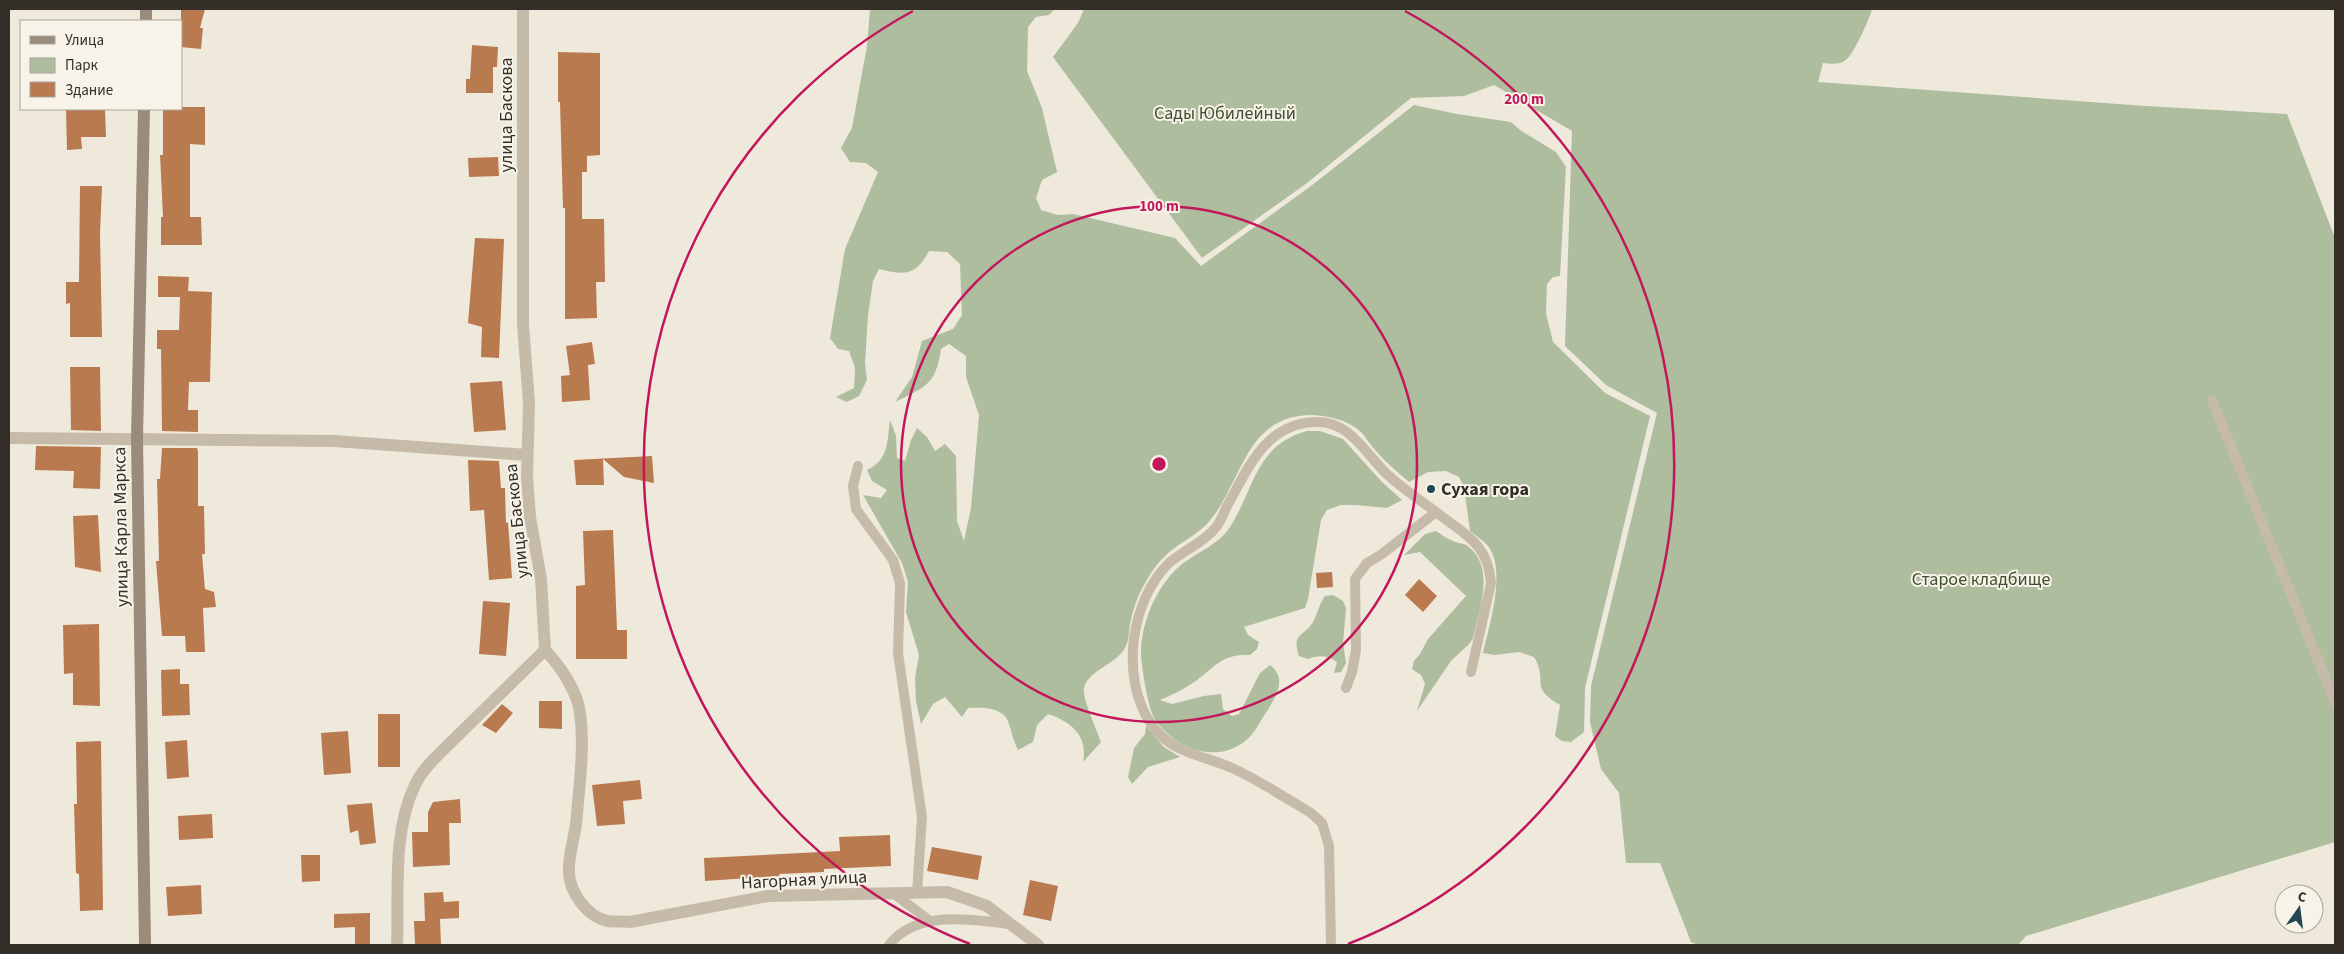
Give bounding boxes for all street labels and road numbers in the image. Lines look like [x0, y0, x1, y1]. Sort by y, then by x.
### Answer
street label: улица Баскова [494, 57, 519, 173]
street label: улица Карла Маркса [107, 447, 135, 607]
street label: улица Баскова [499, 462, 535, 580]
street label: Нагорная улица [740, 864, 868, 896]

